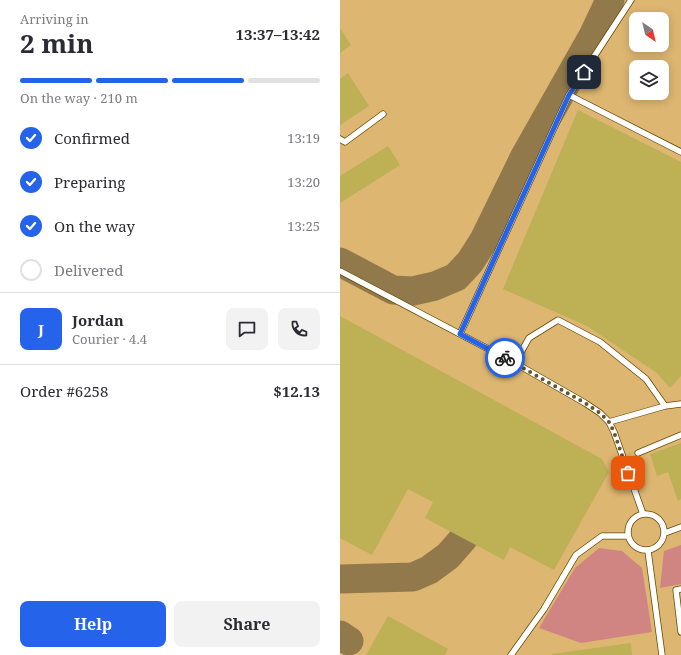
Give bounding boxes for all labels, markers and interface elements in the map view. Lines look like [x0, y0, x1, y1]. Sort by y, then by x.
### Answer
text: Arriving in [20, 10, 89, 28]
north arrow [629, 12, 669, 52]
map controls [629, 12, 669, 100]
text: 13:37–13:42 [236, 24, 320, 44]
text: 2 min [20, 25, 94, 61]
pin [567, 55, 601, 89]
button: layers [629, 60, 669, 100]
icon: home [573, 61, 595, 83]
text: On the way · 210 m [20, 89, 138, 107]
icon: check [20, 127, 42, 149]
text: Confirmed [54, 128, 130, 148]
text: 13:19 [287, 129, 320, 147]
icon: check [20, 171, 42, 193]
text: Preparing [54, 172, 125, 192]
text: 13:20 [287, 173, 320, 191]
icon: check [20, 215, 42, 237]
text: On the way [54, 216, 135, 236]
text: 13:25 [287, 217, 320, 235]
text: Delivered [54, 260, 123, 280]
button: chat [226, 308, 268, 350]
button: phone [278, 308, 320, 350]
text: Jordan [72, 310, 124, 330]
text: J [38, 319, 44, 339]
text: Courier · 4.4 [72, 330, 147, 348]
courier [485, 338, 525, 378]
icon: bike [494, 347, 516, 369]
text: Order #6258 [20, 381, 108, 401]
text: $12.13 [273, 381, 320, 401]
pin [611, 456, 645, 490]
icon: bag [617, 462, 639, 484]
button: Help [20, 601, 166, 647]
button: Share [174, 601, 320, 647]

